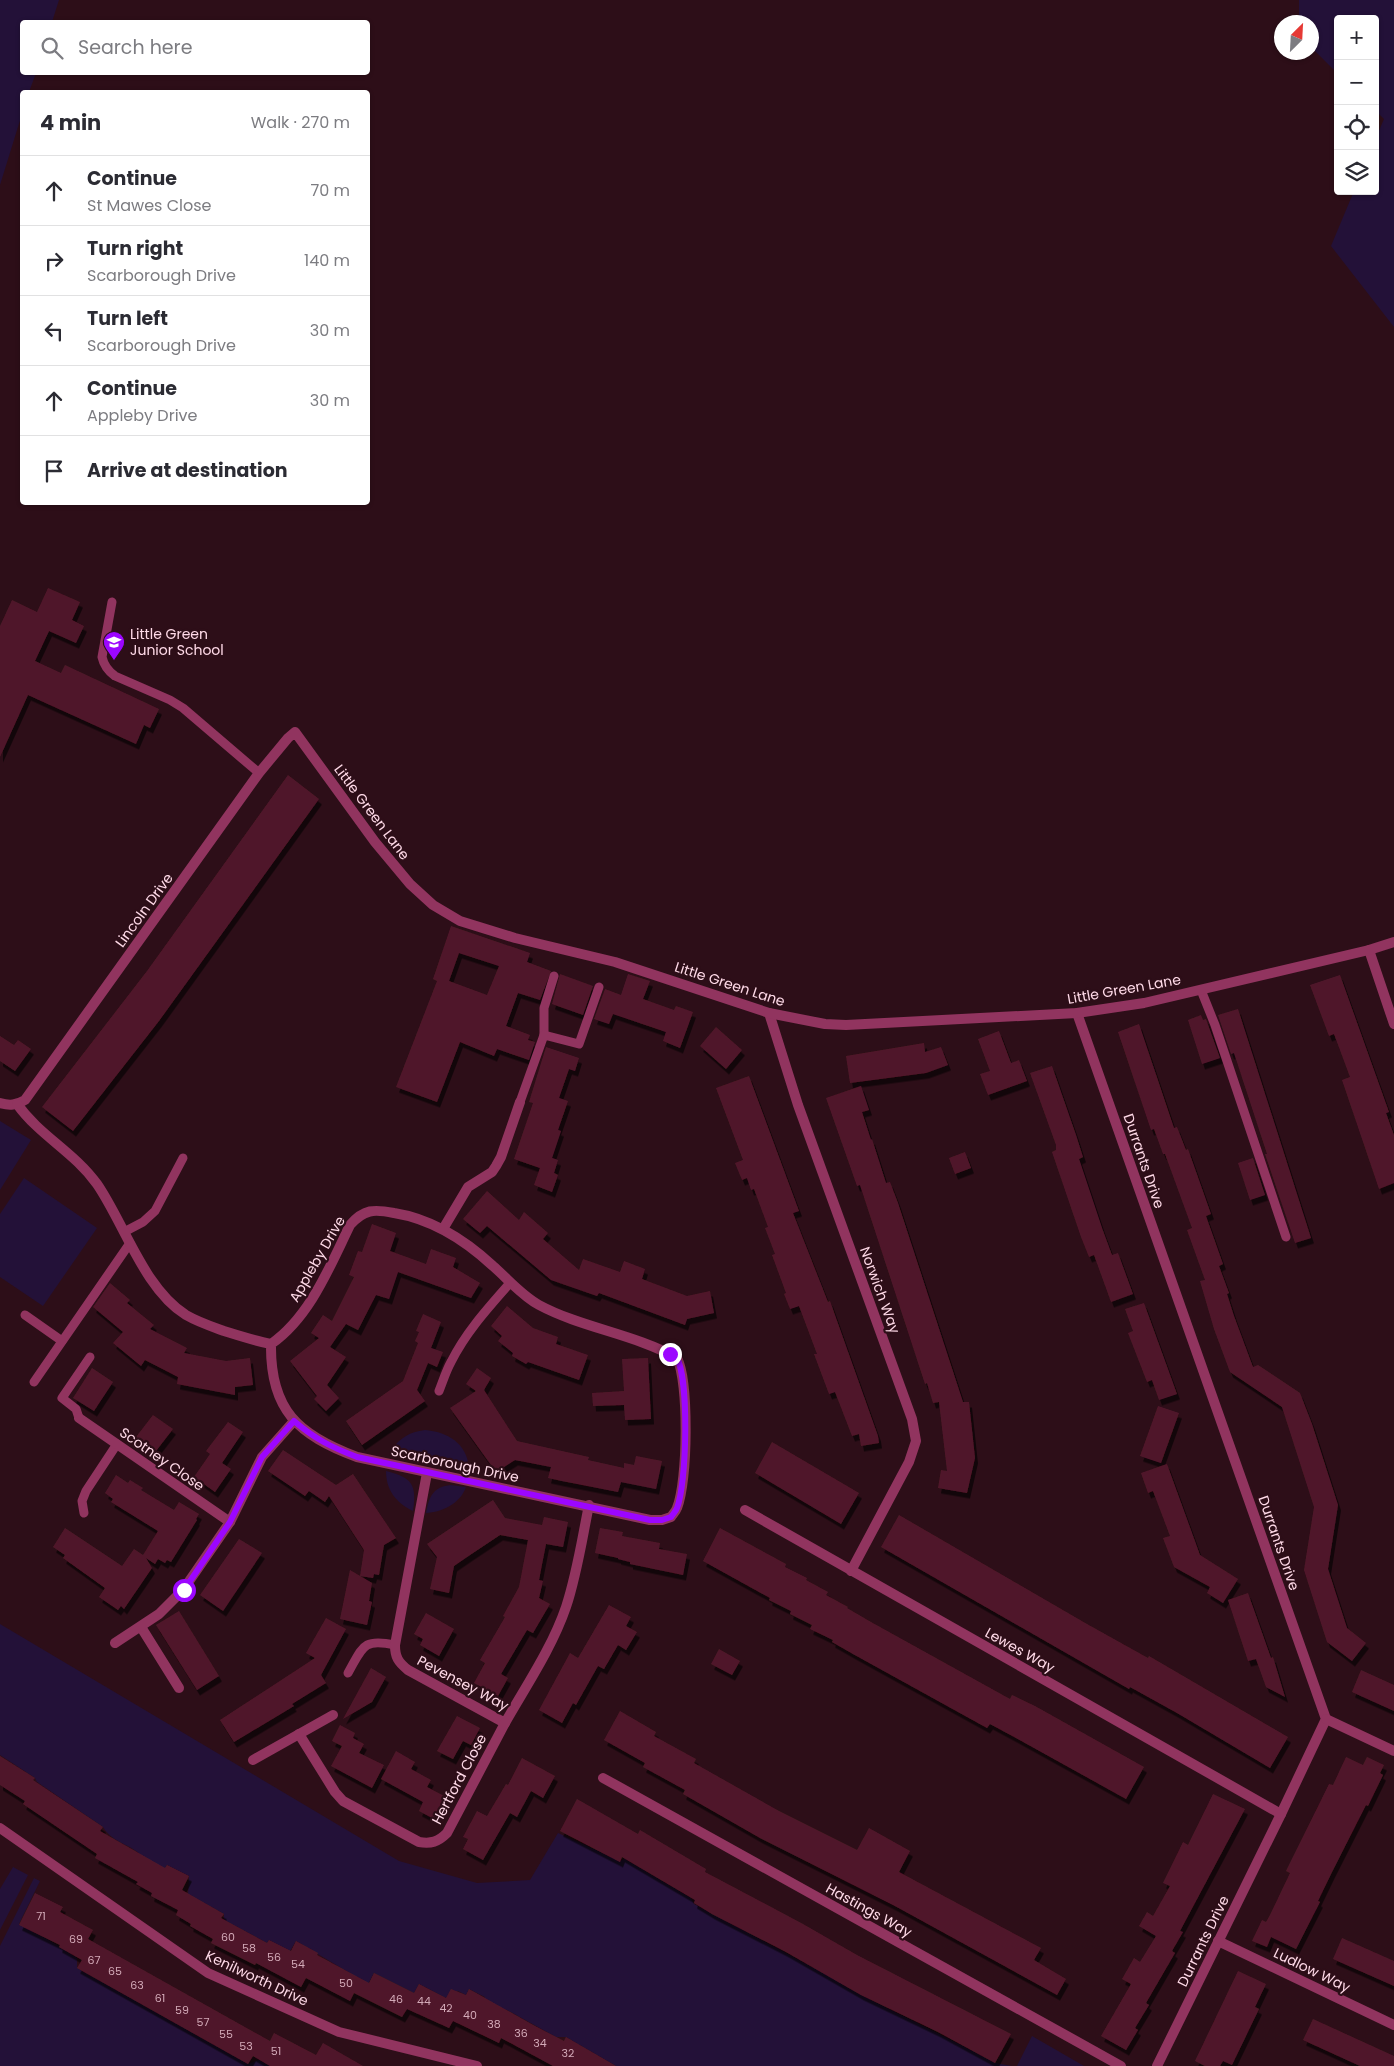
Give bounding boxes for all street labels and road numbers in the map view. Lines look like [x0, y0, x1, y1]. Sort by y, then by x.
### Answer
street label: Little Green Lane [329, 760, 415, 864]
street label: Lincoln Drive [110, 869, 178, 951]
street label: Little Green Lane [672, 957, 788, 1011]
street label: Little Green Lane [1066, 969, 1183, 1009]
street label: Durrants Drive [1118, 1111, 1170, 1211]
street label: Appleby Drive [284, 1212, 350, 1306]
street label: Norwich Way [855, 1244, 905, 1336]
street label: Scotney Close [116, 1422, 209, 1496]
street label: Scarborough Drive [389, 1441, 521, 1487]
street label: Durrants Drive [1253, 1493, 1305, 1593]
street label: Lewes Way [981, 1623, 1059, 1677]
street label: Pevensey Way [414, 1650, 512, 1716]
street label: Hertford Close [427, 1730, 491, 1828]
street label: Hastings Way [822, 1878, 916, 1942]
street label: Durrants Drive [1172, 1892, 1234, 1990]
street label: Ludlow Way [1270, 1943, 1354, 1997]
street label: Kenilworth Drive [202, 1945, 312, 2011]

